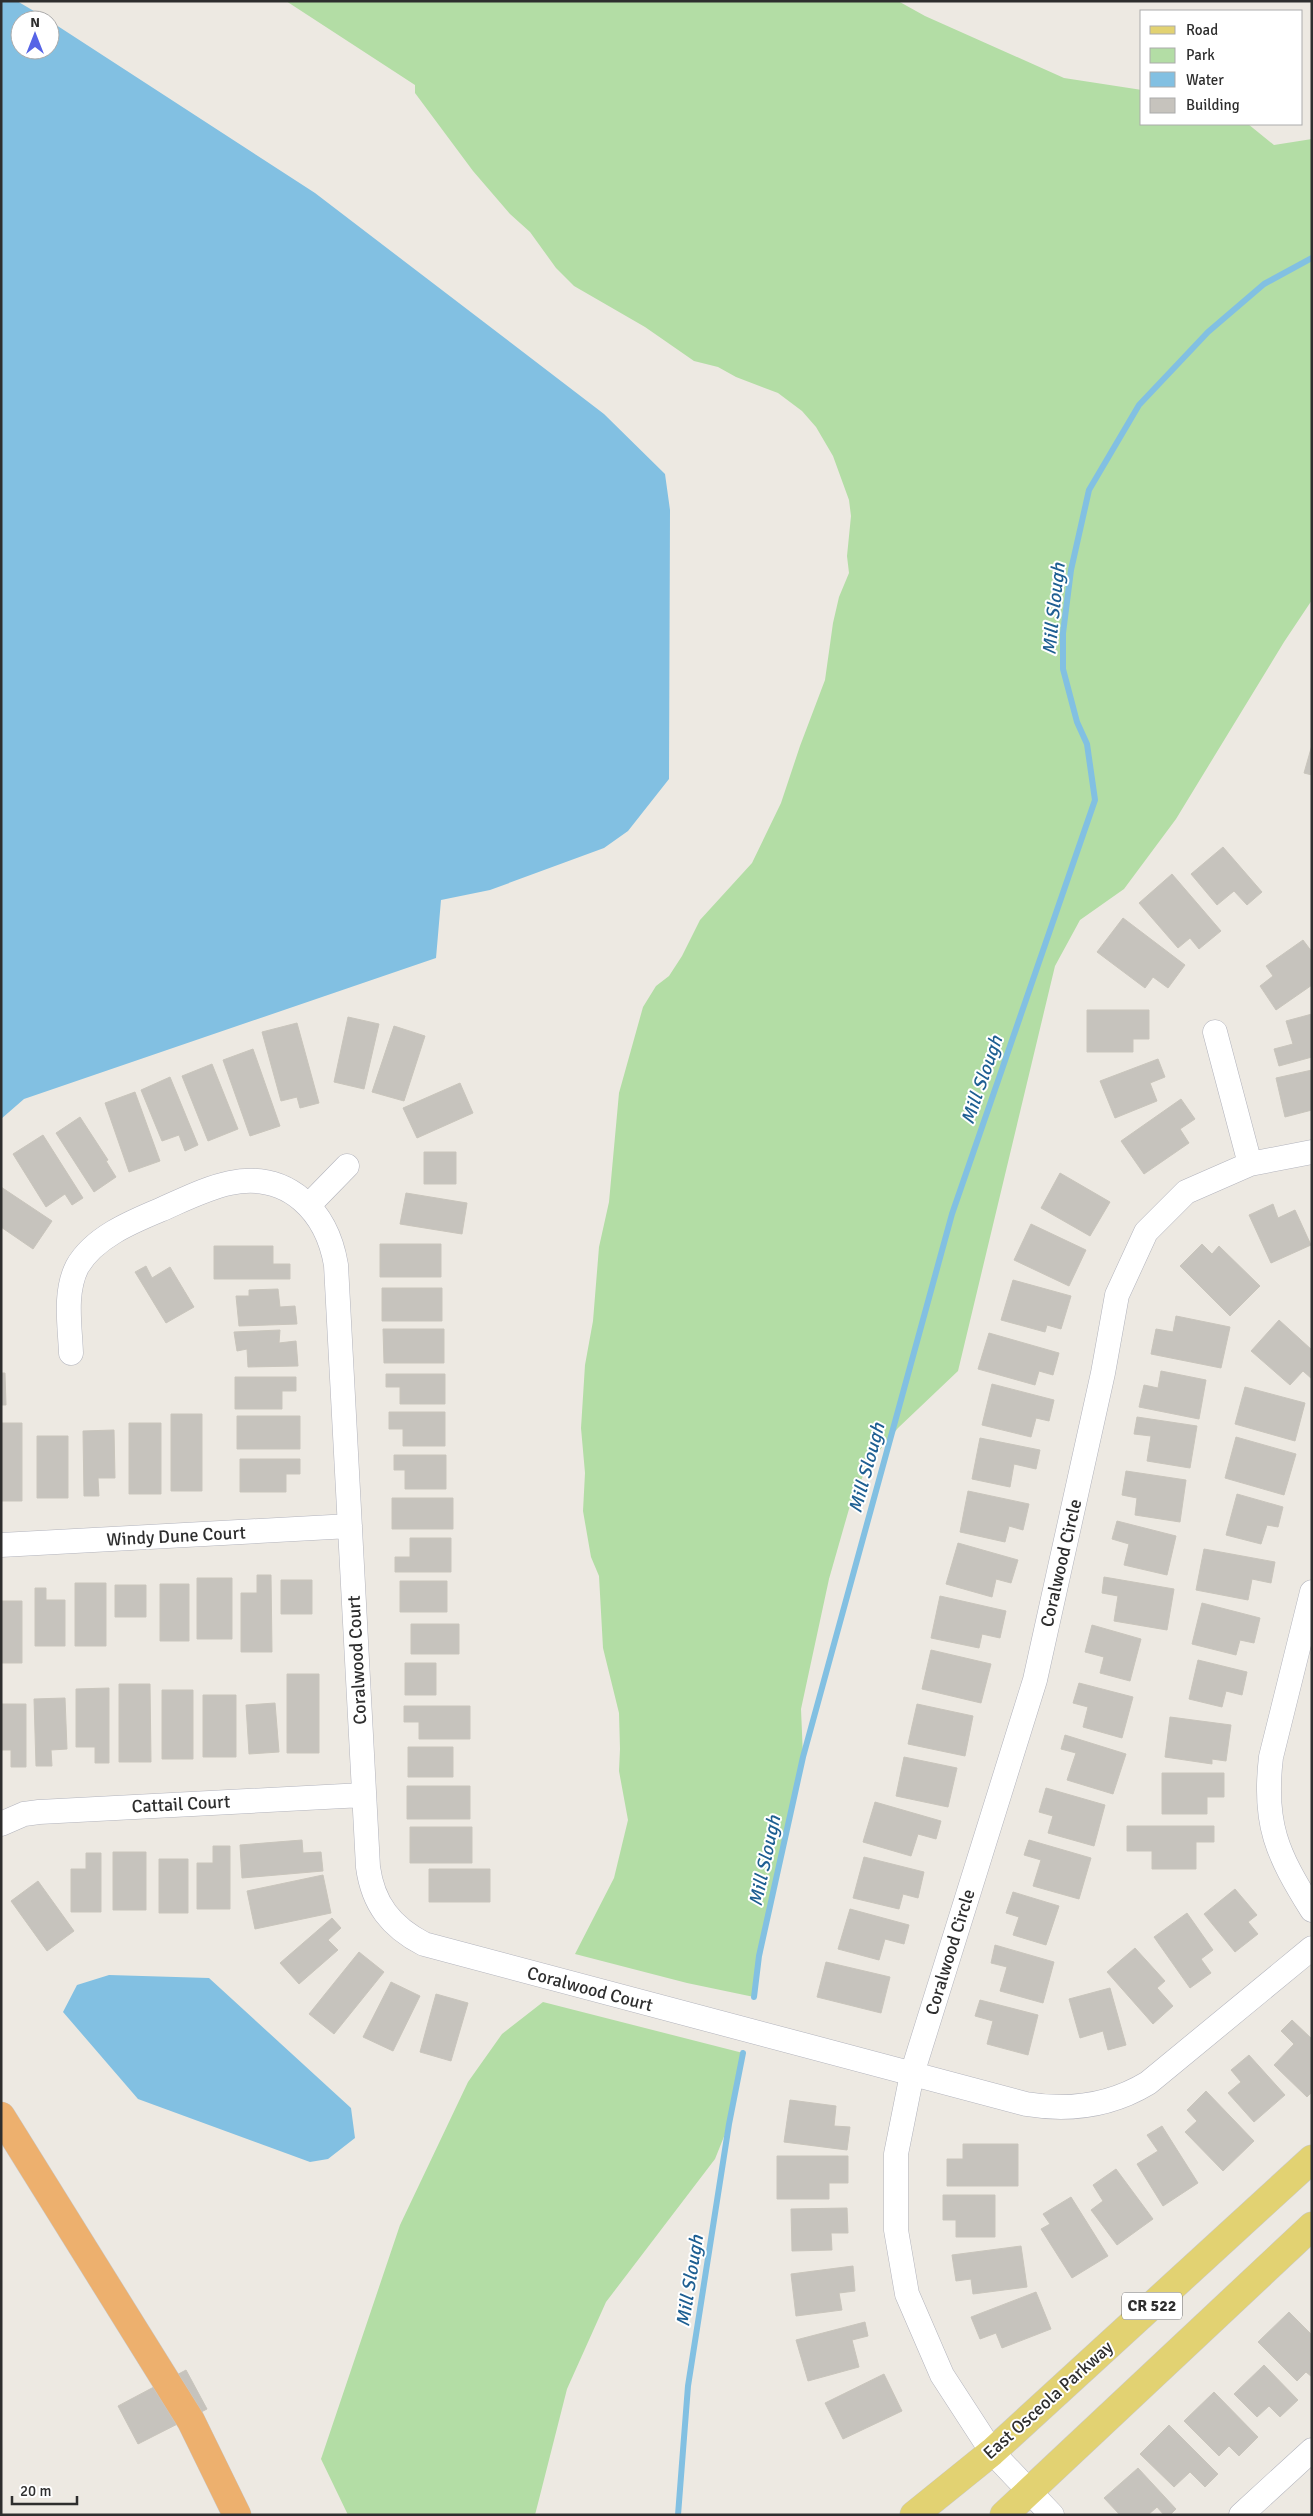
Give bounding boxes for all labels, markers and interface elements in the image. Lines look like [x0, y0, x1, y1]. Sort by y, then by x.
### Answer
north arrow [10, 10, 60, 60]
legend [1140, 10, 1303, 125]
text: N [30, 14, 40, 31]
text: Road [1186, 21, 1218, 39]
text: Park [1186, 46, 1215, 64]
text: Water [1186, 71, 1224, 89]
text: Building [1186, 96, 1240, 114]
water label: Mill Slough [1037, 561, 1071, 656]
water label: Mill Slough [956, 1032, 1009, 1128]
water label: Mill Slough [843, 1420, 891, 1516]
street label: Coralwood Circle [1036, 1497, 1086, 1629]
street label: Windy Dune Court [106, 1521, 246, 1551]
street label: Coralwood Court [343, 1595, 371, 1725]
street label: Cattail Court [131, 1790, 231, 1818]
water label: Mill Slough [744, 1813, 786, 1909]
street label: Coralwood Circle [920, 1886, 980, 2018]
street label: Coralwood Court [525, 1962, 655, 2016]
water label: Mill Slough [671, 2233, 709, 2328]
road number: CR 522 [1122, 2292, 1182, 2320]
street label: East Osceola Parkway [979, 2336, 1118, 2464]
scale bar [12, 2474, 78, 2506]
text: 20 m [20, 2482, 51, 2500]

